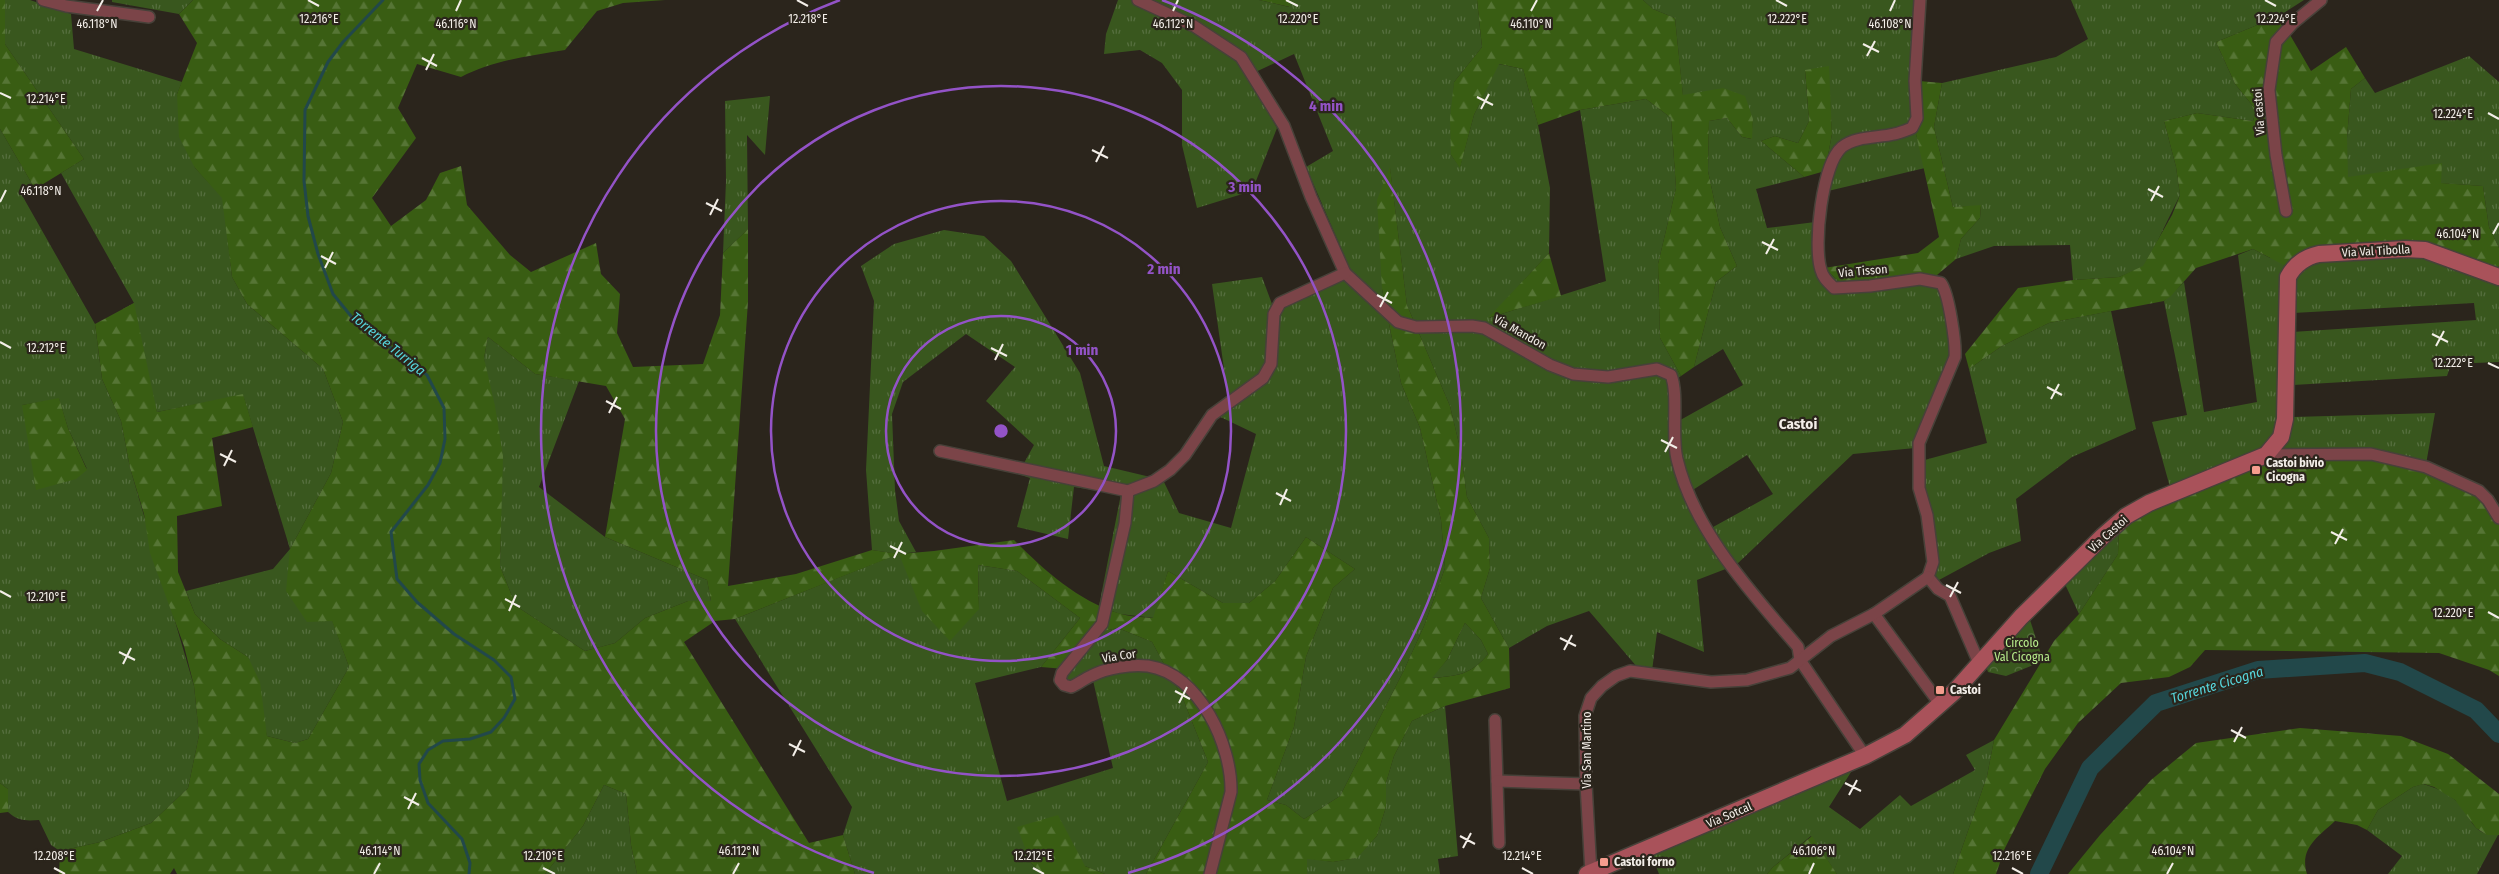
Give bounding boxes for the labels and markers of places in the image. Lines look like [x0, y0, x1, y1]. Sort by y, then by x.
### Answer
centre of rings [992, 422, 1010, 440]
place label: Castoi bivio Cicogna [2266, 456, 2325, 484]
marker: Castoi bivio Cicogna [2250, 464, 2262, 476]
place label: Castoi [1950, 683, 1981, 697]
marker: Castoi [1934, 684, 1946, 696]
place label: Castoi forno [1614, 855, 1675, 869]
marker: Castoi forno [1598, 856, 1610, 868]

